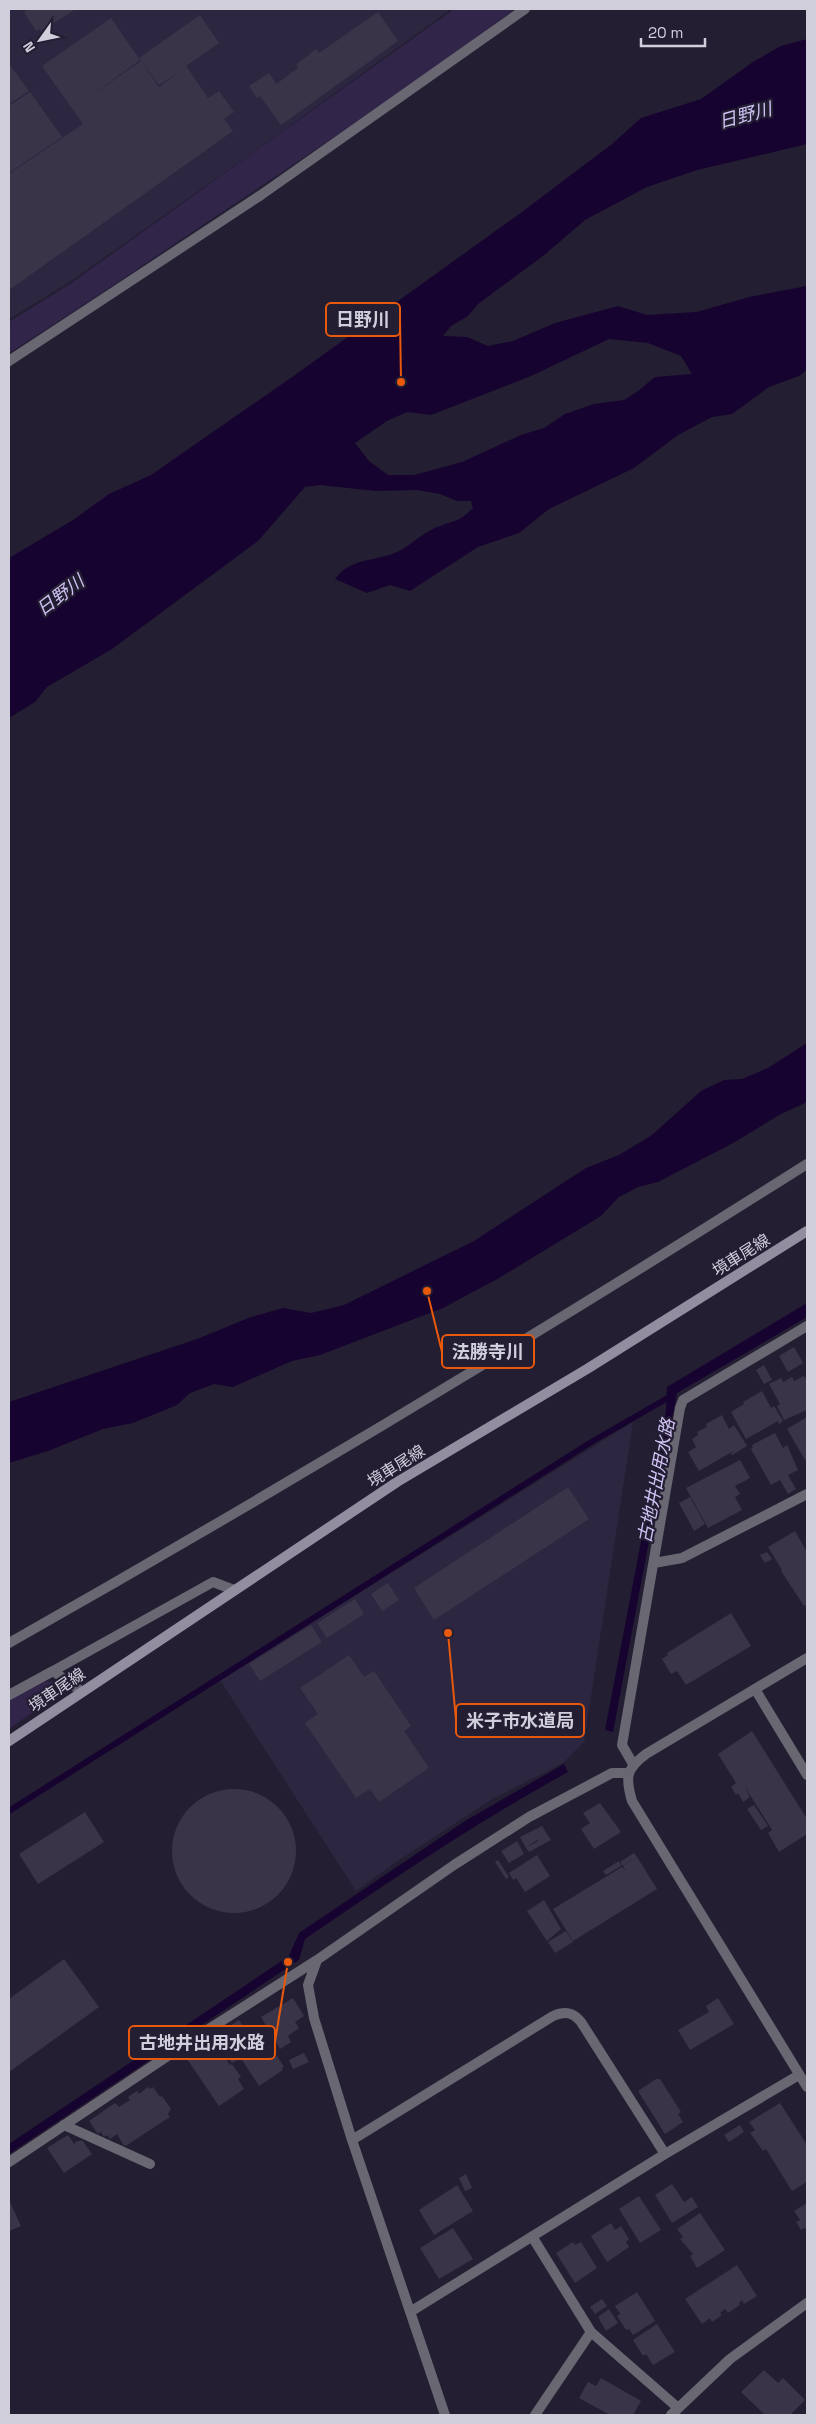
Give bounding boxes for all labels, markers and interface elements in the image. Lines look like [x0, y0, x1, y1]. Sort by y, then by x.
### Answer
north arrow [15, 15, 65, 65]
scale bar [641, 15, 705, 47]
text: 20 m [648, 23, 683, 42]
text: N [19, 38, 39, 56]
water label: 日野川 [716, 96, 776, 133]
callout: 日野川 [326, 303, 400, 336]
text: 日野川 [336, 308, 390, 331]
water label: 日野川 [32, 568, 90, 620]
street label: 境車尾線 [708, 1229, 774, 1281]
callout: 法勝寺川 [442, 1335, 534, 1368]
text: 法勝寺川 [452, 1340, 524, 1363]
water label: 古地井出用水路 [633, 1415, 680, 1545]
street label: 境車尾線 [363, 1440, 429, 1492]
street label: 境車尾線 [25, 1663, 89, 1717]
callout: 米子市水道局 [456, 1704, 584, 1737]
text: 米子市水道局 [466, 1709, 574, 1732]
callout: 古地井出用水路 [129, 2026, 275, 2059]
text: 古地井出用水路 [139, 2031, 265, 2054]

